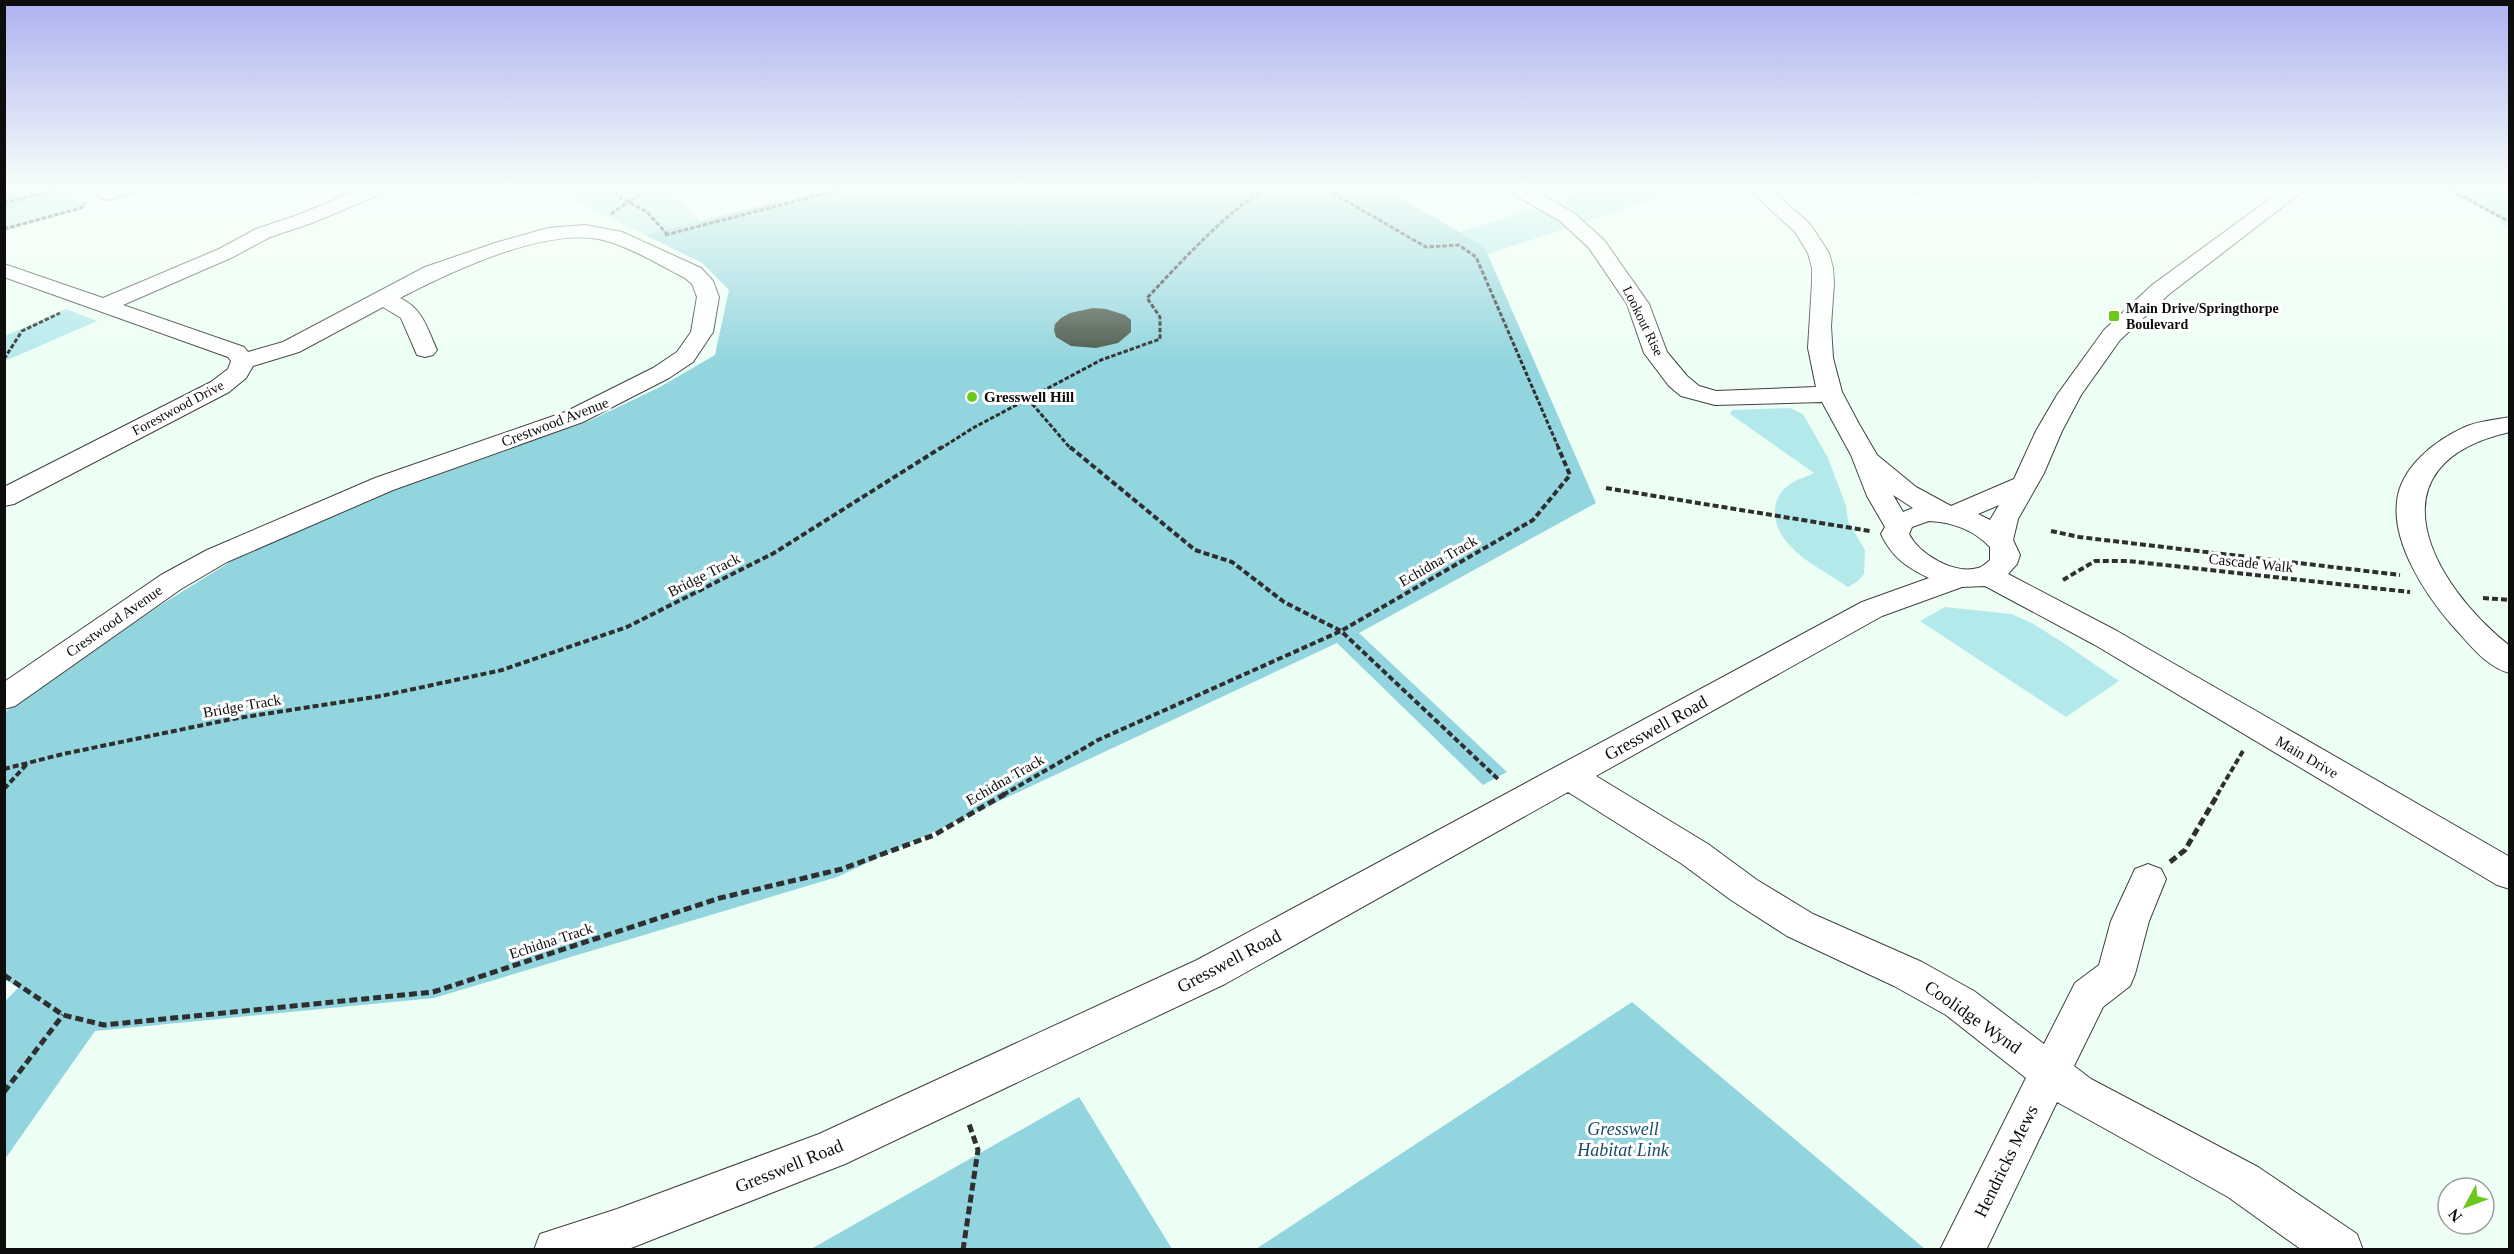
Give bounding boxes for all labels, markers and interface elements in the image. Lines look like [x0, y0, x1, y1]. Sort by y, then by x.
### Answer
street label: Lookout Rise [1620, 284, 1666, 358]
place label: Main Drive/Springthorpe Boulevard [2126, 301, 2279, 332]
marker: Main Drive/Springthorpe Boulevard [2107, 309, 2121, 323]
street label: Forestwood Drive [130, 378, 226, 438]
place label: Gresswell Hill [984, 389, 1074, 405]
marker: Gresswell Hill [965, 390, 979, 404]
street label: Crestwood Avenue [499, 394, 611, 450]
street label: Echidna Track [1396, 532, 1480, 590]
street label: Bridge Track [665, 550, 743, 600]
street label: Cascade Walk [2208, 551, 2294, 575]
street label: Crestwood Avenue [63, 582, 165, 660]
street label: Bridge Track [202, 691, 283, 721]
street label: Gresswell Road [1601, 692, 1711, 764]
street label: Main Drive [2273, 733, 2341, 781]
street label: Echidna Track [963, 751, 1047, 809]
street label: Echidna Track [507, 920, 595, 962]
street label: Gresswell Road [1174, 925, 1284, 997]
street label: Coolidge Wynd [1921, 976, 2025, 1058]
street label: Hendricks Mews [1970, 1102, 2042, 1220]
park label: Gresswell Habitat Link [1576, 1119, 1670, 1160]
street label: Gresswell Road [732, 1135, 846, 1197]
north arrow [2436, 1176, 2496, 1236]
text: N [2445, 1205, 2465, 1225]

